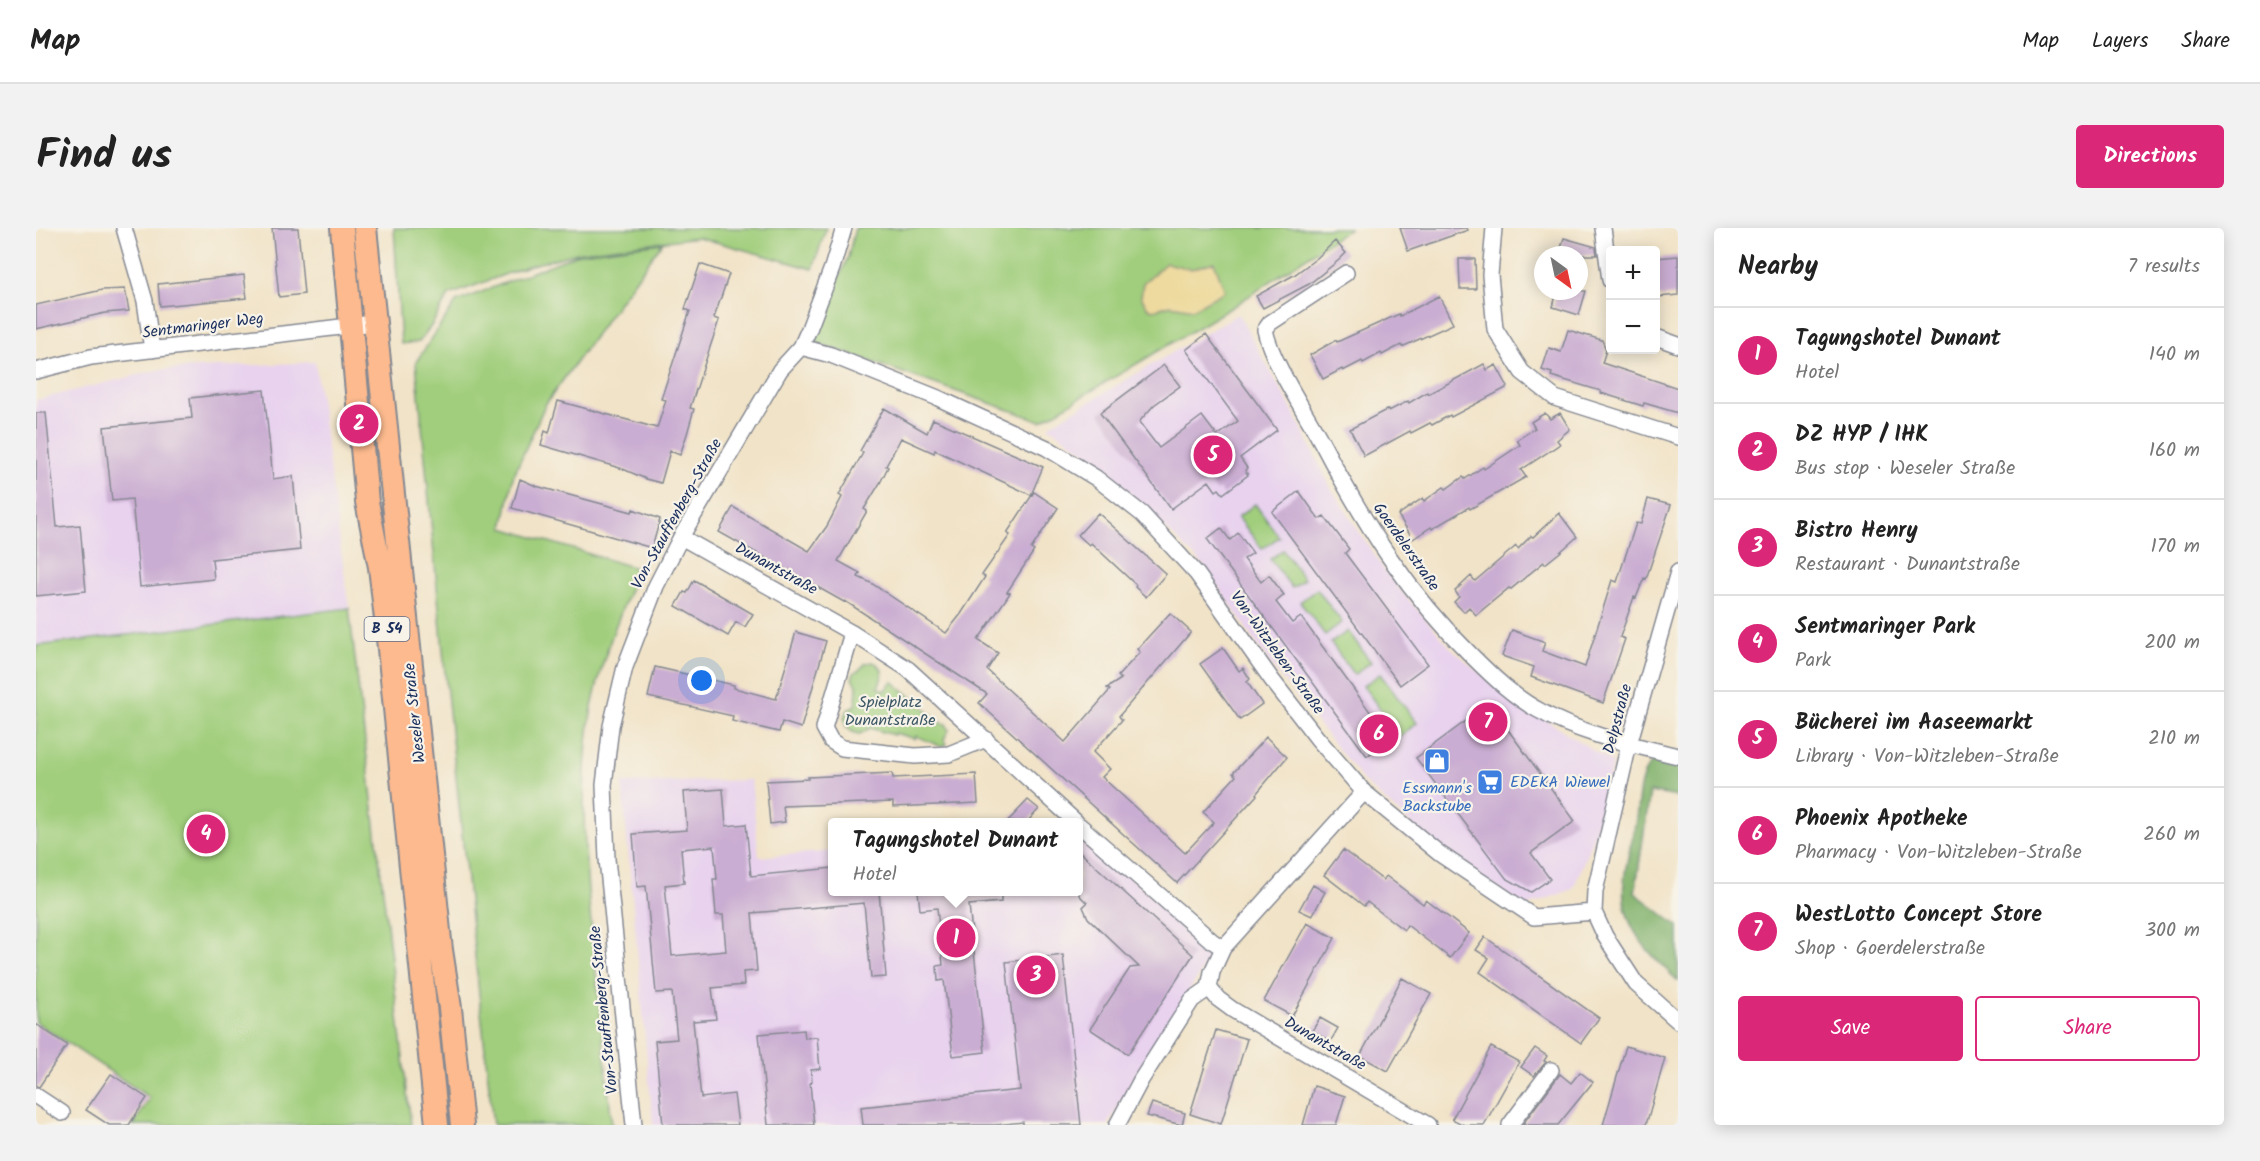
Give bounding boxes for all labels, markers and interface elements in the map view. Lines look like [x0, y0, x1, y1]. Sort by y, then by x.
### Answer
text: Map [30, 19, 81, 64]
text: Map [2022, 25, 2059, 58]
text: Layers [2092, 25, 2148, 58]
text: Share [2181, 25, 2230, 58]
text: Find us [36, 123, 172, 190]
button: Directions [2076, 125, 2224, 188]
north arrow [1534, 246, 1588, 300]
map controls [1606, 246, 1660, 354]
button: + [1606, 246, 1660, 300]
text: Nearby [1738, 246, 1818, 288]
text: 7 results [2128, 251, 2200, 283]
button: − [1606, 300, 1660, 354]
street label: Sentmaringer Weg [141, 306, 265, 346]
text: Tagungshotel Dunant [1795, 322, 2001, 357]
text: 1 [1754, 339, 1761, 371]
text: 140 m [2149, 339, 2200, 371]
text: Hotel [1795, 357, 1839, 389]
pin: 2 [340, 402, 378, 446]
text: DZ HYP / IHK [1795, 418, 1929, 453]
pin: 5 [1194, 432, 1232, 478]
street label: Von-Stauffenberg-Straße [625, 434, 729, 594]
text: 2 [1752, 435, 1763, 467]
text: 160 m [2149, 435, 2200, 467]
text: Bus stop · Weseler Straße [1795, 453, 2015, 485]
street label: Goerdelerstraße [1366, 497, 1446, 597]
text: Bistro Henry [1795, 514, 1918, 549]
text: 3 [1752, 531, 1763, 563]
text: 170 m [2151, 531, 2200, 563]
street label: Dunantstraße [730, 536, 822, 602]
text: Restaurant · Dunantstraße [1795, 549, 2020, 581]
street label: Von-Witzleben-Straße [1223, 586, 1331, 720]
text: Sentmaringer Park [1795, 610, 1975, 645]
road number: B 54 [364, 617, 410, 641]
text: 4 [1752, 627, 1763, 659]
text: 200 m [2144, 627, 2200, 659]
text: Park [1795, 645, 1831, 677]
street label: Weseler Straße [397, 662, 433, 764]
your location [687, 666, 716, 695]
street label: Delpstraße [1597, 681, 1639, 757]
park label: Spielplatz Dunantstraße [844, 690, 936, 733]
pin: 7 [1468, 700, 1508, 744]
text: Bücherei im Aaseemarkt [1795, 706, 2033, 741]
pin: 6 [1360, 712, 1398, 756]
text: 5 [1752, 723, 1763, 755]
text: 210 m [2148, 723, 2200, 755]
text: Library · Von-Witzleben-Straße [1795, 741, 2059, 773]
shop icon: Essmann's Backstube [1422, 746, 1452, 776]
supermarket icon: EDEKA Wiewel [1475, 767, 1505, 797]
place label: EDEKA Wiewel [1510, 770, 1610, 795]
place label: Essmann's Backstube [1402, 776, 1472, 819]
text: Phoenix Apotheke [1795, 802, 1967, 837]
pin: 4 [186, 812, 226, 856]
popup [828, 818, 1083, 896]
text: 6 [1752, 819, 1763, 851]
text: 260 m [2143, 819, 2200, 851]
text: Tagungshotel Dunant [853, 824, 1058, 859]
text: Pharmacy · Von-Witzleben-Straße [1795, 837, 2082, 869]
text: Hotel [853, 859, 897, 891]
text: WestLotto Concept Store [1795, 898, 2042, 933]
text: 7 [1753, 915, 1762, 947]
text: 300 m [2145, 915, 2200, 947]
pin: 1 [936, 916, 976, 960]
street label: Von-Stauffenberg-Straße [583, 925, 625, 1095]
text: Shop · Goerdelerstraße [1795, 933, 1985, 965]
pin: 3 [1016, 952, 1056, 998]
button: Save [1738, 996, 1963, 1061]
button: Share [1975, 996, 2200, 1061]
street label: Dunantstraße [1279, 1010, 1371, 1078]

